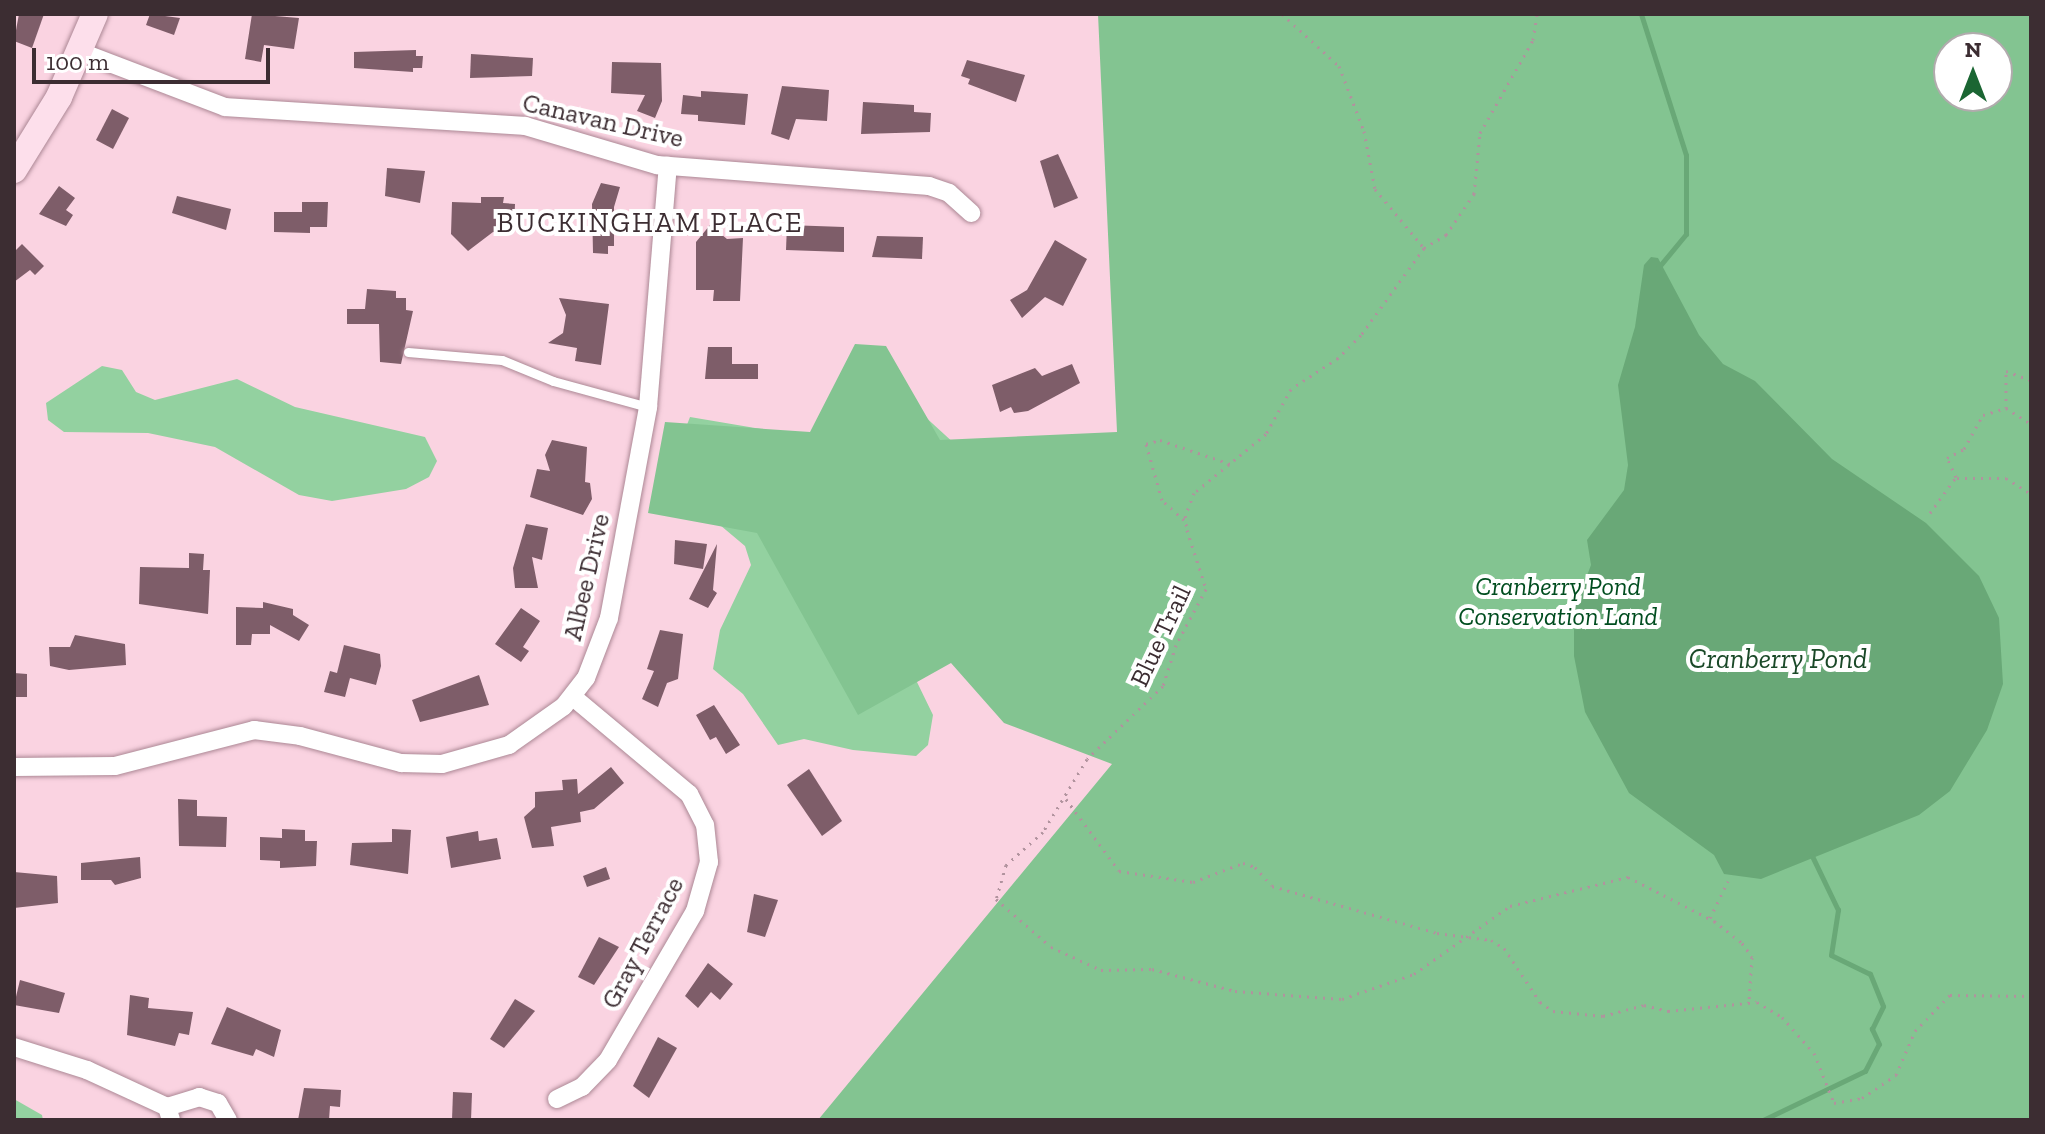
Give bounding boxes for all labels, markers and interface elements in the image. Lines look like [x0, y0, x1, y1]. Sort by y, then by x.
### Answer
scale bar [36, 32, 274, 82]
north arrow [1933, 32, 2013, 112]
text: N [1965, 36, 1981, 63]
text: 100 m [46, 47, 109, 76]
street label: Canavan Drive [520, 87, 686, 155]
district label: BUCKINGHAM PLACE [497, 206, 803, 240]
street label: Albee Drive [557, 511, 617, 643]
park label: Cranberry Pond Conservation Land [1458, 571, 1658, 632]
street label: Blue Trail [1124, 580, 1198, 692]
water label: Cranberry Pond [1689, 642, 1867, 676]
street label: Gray Terrace [595, 871, 691, 1015]

